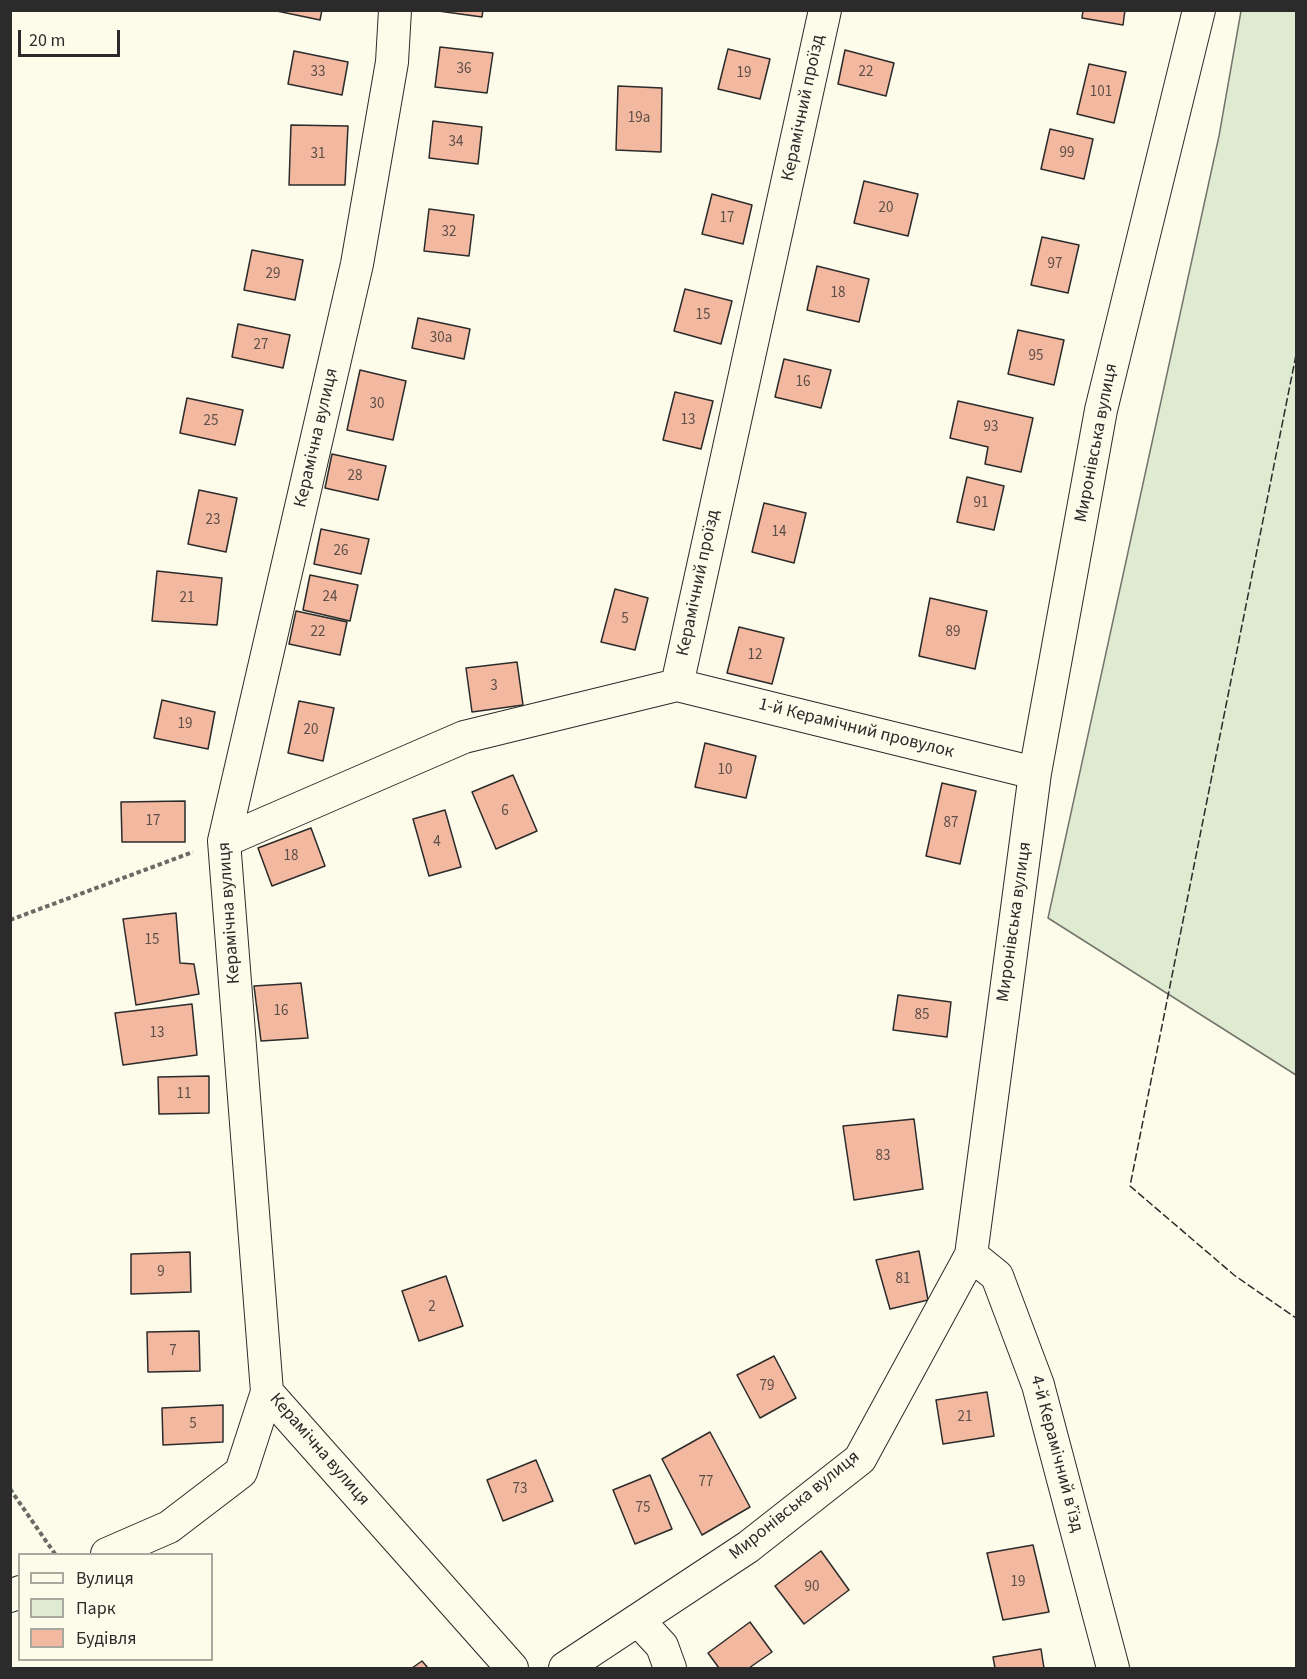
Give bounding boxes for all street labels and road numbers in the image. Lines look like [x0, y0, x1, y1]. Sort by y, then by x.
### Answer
street label: Керамічний проїзд [778, 33, 830, 183]
street label: Миронівська вулиця [1071, 362, 1123, 524]
street label: Керамічна вулиця [290, 366, 344, 510]
street label: Керамічний проїзд [673, 508, 725, 658]
street label: 1-й Керамічний провулок [756, 694, 956, 764]
street label: Керамічна вулиця [214, 841, 246, 985]
street label: Миронівська вулиця [993, 841, 1037, 1003]
street label: 4-й Керамічний в’їзд [1025, 1373, 1087, 1535]
street label: Керамічна вулиця [264, 1389, 374, 1511]
street label: Миронівська вулиця [725, 1447, 865, 1565]

